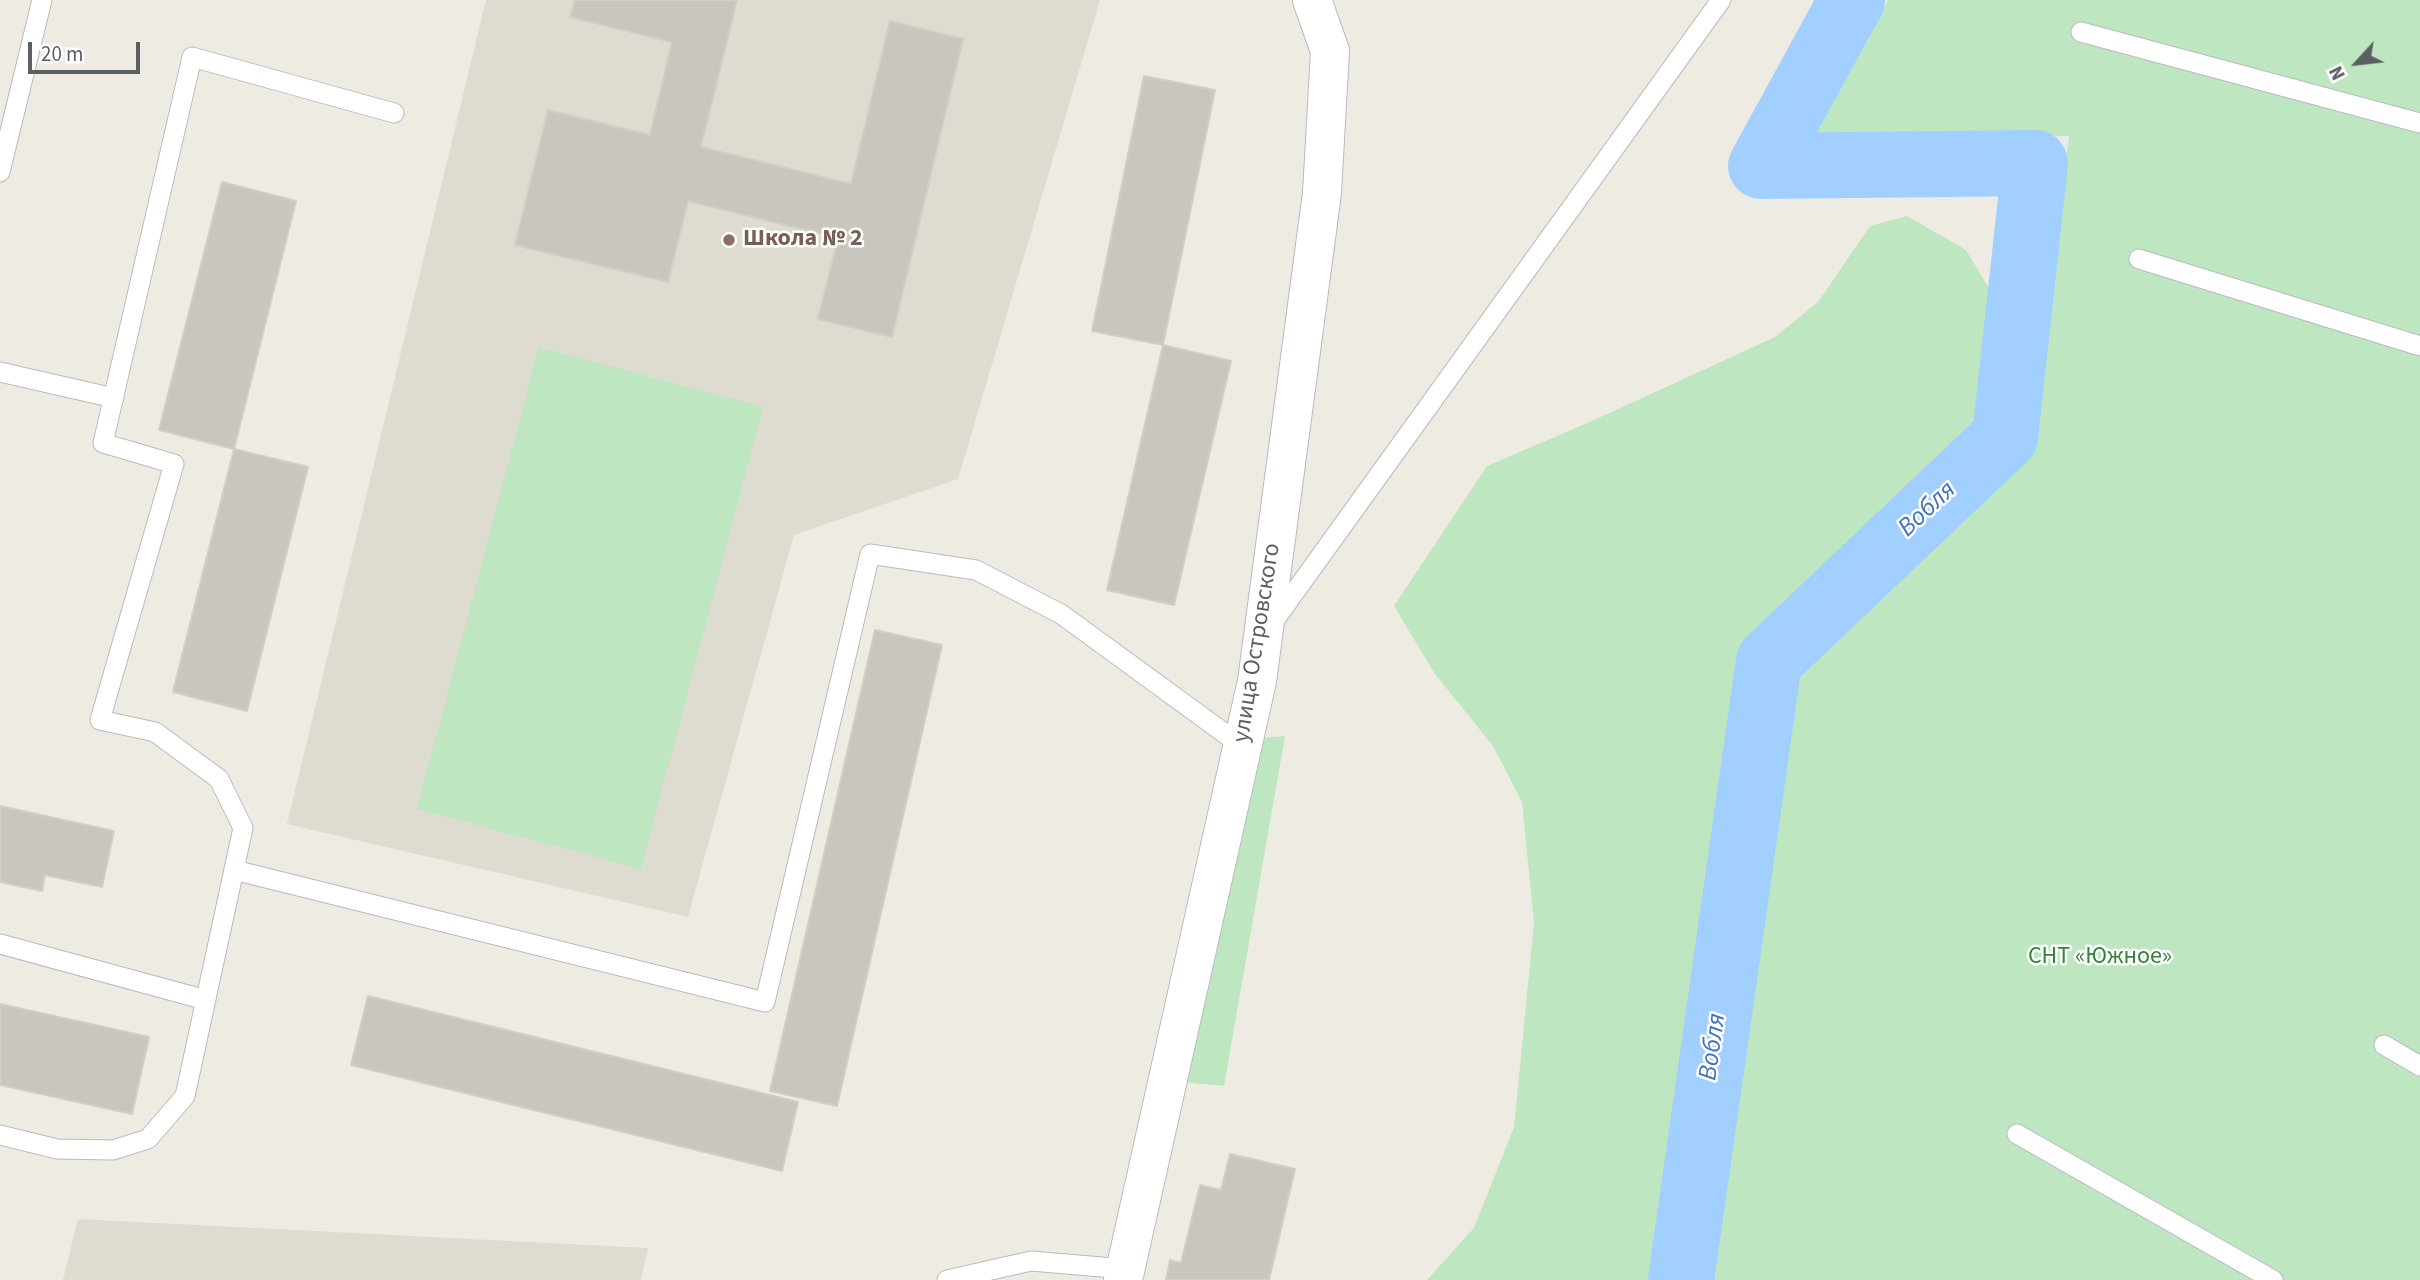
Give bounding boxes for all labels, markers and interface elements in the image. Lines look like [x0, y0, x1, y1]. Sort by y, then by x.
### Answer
scale bar [32, 28, 144, 72]
north arrow [2322, 28, 2392, 98]
text: 20 m [41, 39, 83, 69]
text: N [2323, 61, 2353, 85]
place label: Школа № 2 [743, 226, 863, 254]
marker: Школа № 2 [721, 232, 737, 248]
water label: Вобля [1893, 476, 1963, 544]
street label: улица Островского [1228, 541, 1288, 745]
park label: СНТ «Южное» [2028, 944, 2172, 972]
water label: Вобля [1694, 1011, 1734, 1083]

